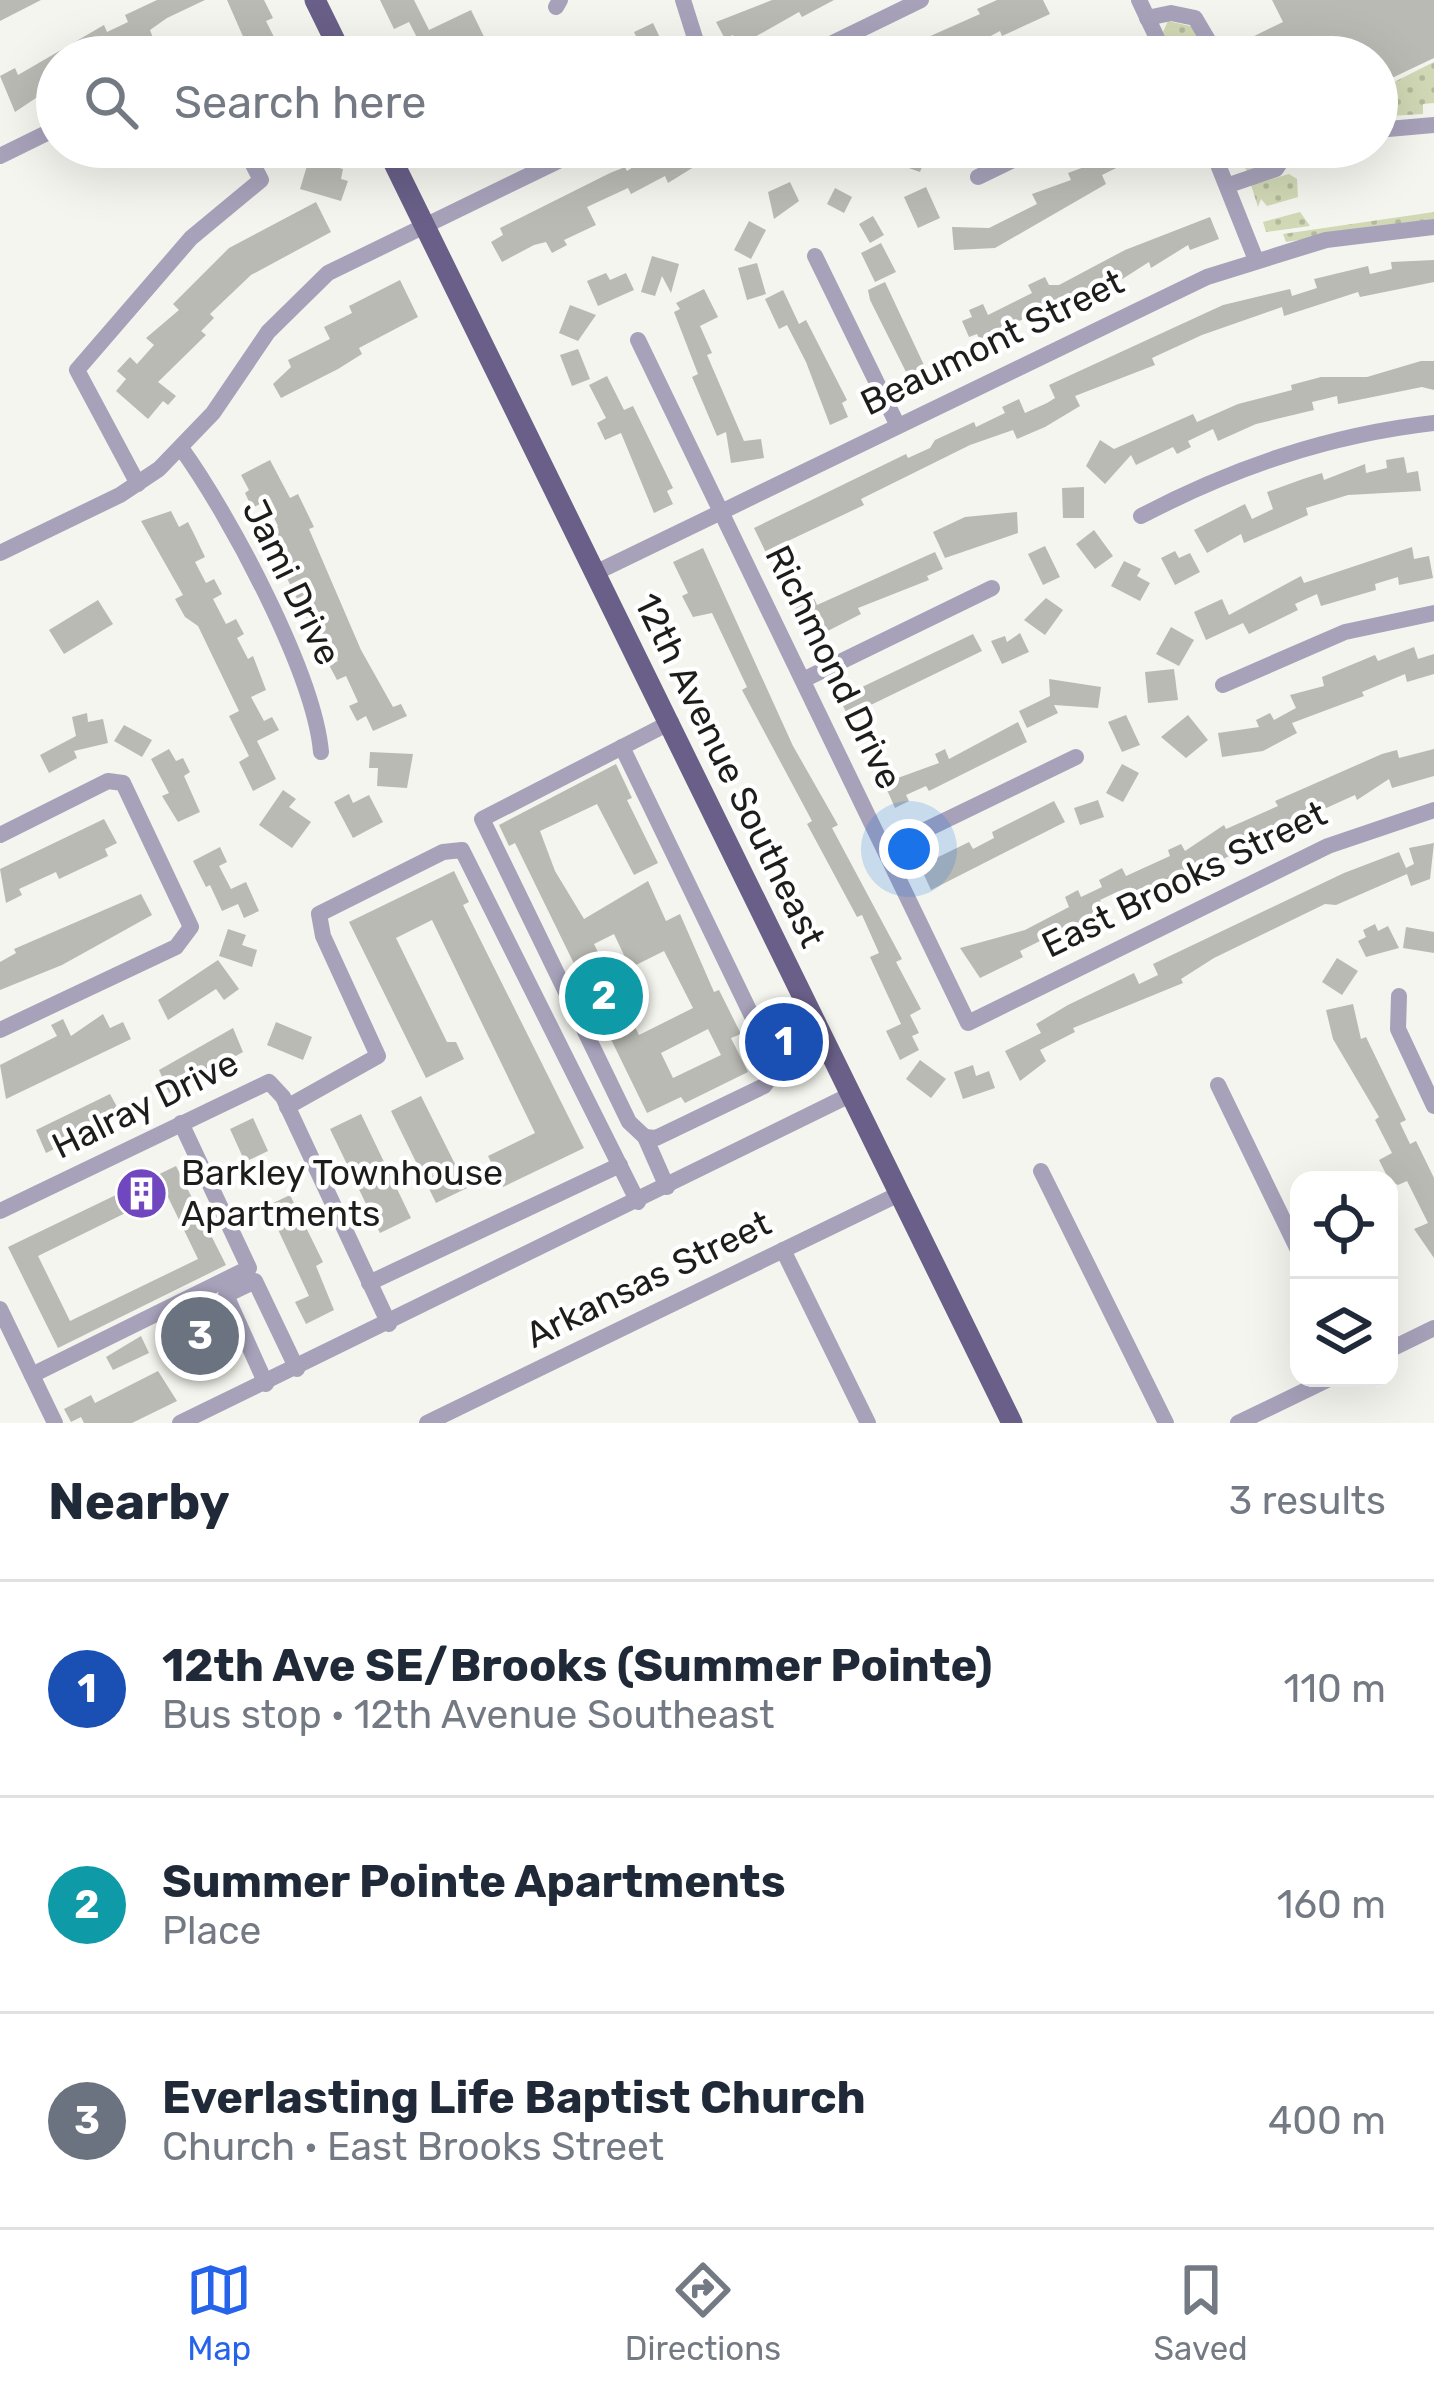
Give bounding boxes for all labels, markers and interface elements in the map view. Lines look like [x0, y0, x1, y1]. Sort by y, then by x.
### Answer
search box [36, 36, 1398, 168]
icon: search [78, 69, 144, 135]
text: Search here [174, 76, 426, 129]
street label: Beaumont Street [854, 260, 1130, 424]
street label: Jami Drive [234, 492, 350, 672]
street label: Richmond Drive [756, 538, 912, 796]
street label: 12th Avenue Southeast [626, 586, 834, 954]
street label: East Brooks Street [1035, 791, 1333, 967]
your location [879, 819, 939, 879]
pin: 2 [565, 951, 643, 1041]
pin: 1 [745, 997, 823, 1087]
street label: Halray Drive [45, 1040, 245, 1168]
place label: Barkley Townhouse Apartments [181, 1151, 503, 1235]
building icon: Barkley Townhouse Apartments [114, 1165, 170, 1221]
map controls [1290, 1171, 1398, 1387]
button: locate [1290, 1171, 1398, 1279]
street label: Arkansas Street [519, 1201, 777, 1357]
button: layers [1290, 1279, 1398, 1387]
pin: 3 [161, 1291, 239, 1381]
text: Nearby [48, 1471, 230, 1532]
text: 3 results [1229, 1478, 1386, 1524]
text: 12th Ave SE/Brooks (Summer Pointe) [162, 1639, 993, 1692]
text: 1 [77, 1666, 97, 1712]
text: 110 m [1284, 1666, 1386, 1712]
text: Bus stop · 12th Avenue Southeast [162, 1692, 775, 1738]
text: Summer Pointe Apartments [162, 1855, 786, 1908]
text: 2 [74, 1882, 100, 1928]
text: 160 m [1277, 1882, 1386, 1928]
text: Place [162, 1908, 261, 1954]
text: Everlasting Life Baptist Church [162, 2071, 866, 2124]
text: 3 [74, 2098, 100, 2144]
text: 400 m [1268, 2098, 1386, 2144]
text: Church · East Brooks Street [162, 2124, 664, 2170]
tab: Map [186, 2257, 252, 2368]
tab: Directions [625, 2257, 781, 2368]
tab: Saved [1154, 2257, 1248, 2368]

